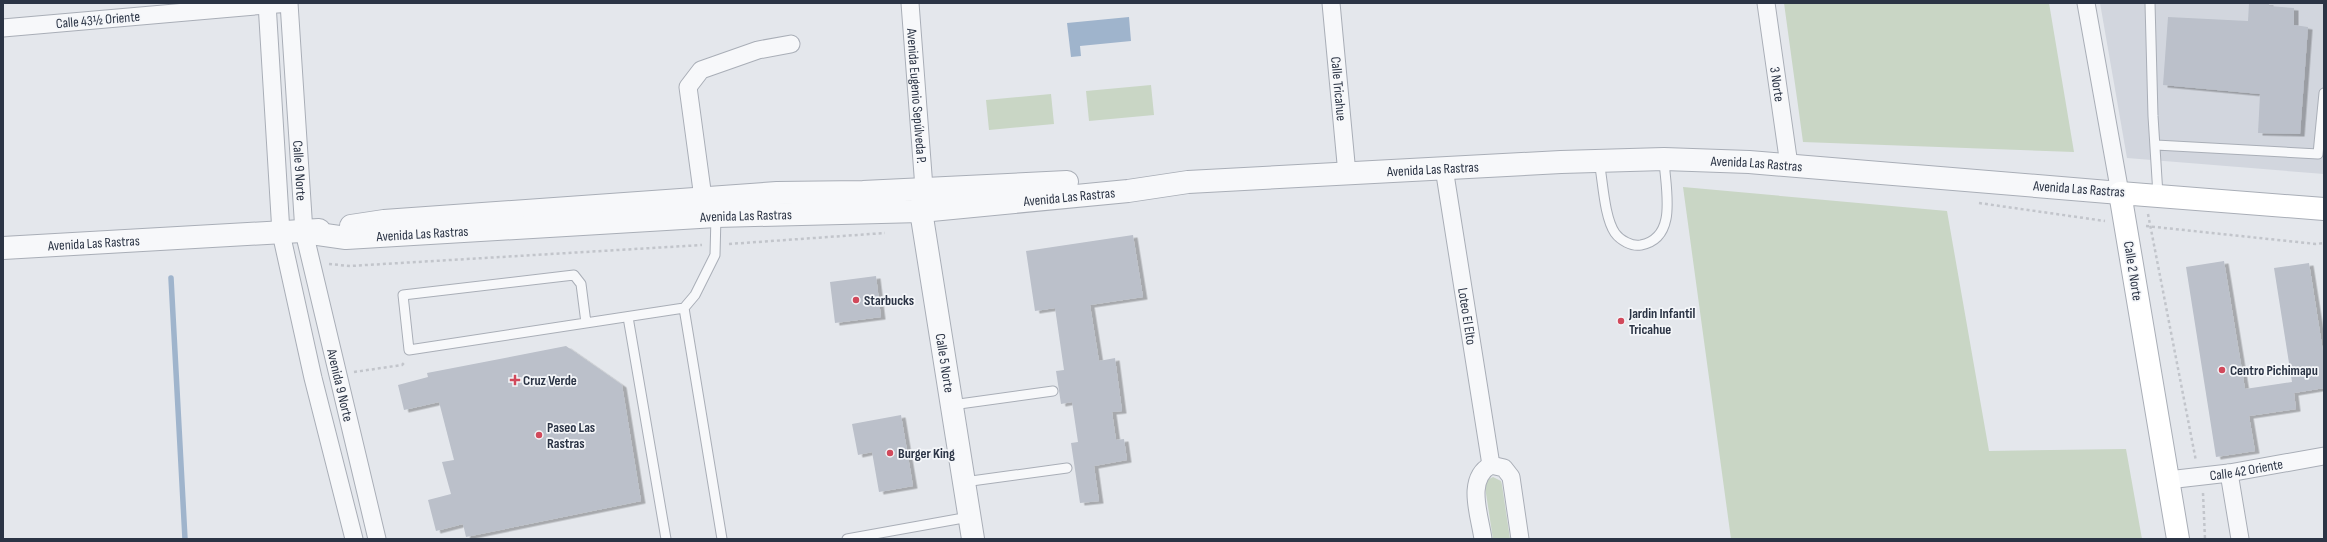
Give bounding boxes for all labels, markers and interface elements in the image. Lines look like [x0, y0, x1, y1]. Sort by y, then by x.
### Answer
street label: Calle 43½ Oriente [55, 8, 141, 32]
street label: Avenida Eugenio Sepúlveda P. [903, 27, 931, 164]
street label: Calle Tricahue [1328, 56, 1350, 122]
street label: 3 Norte [1767, 66, 1788, 103]
street label: Calle 9 Norte [290, 140, 310, 201]
street label: Avenida Las Rastras [1709, 152, 1803, 175]
street label: Avenida Las Rastras [1386, 158, 1479, 180]
street label: Avenida Las Rastras [2032, 177, 2125, 201]
street label: Avenida Las Rastras [1022, 184, 1116, 210]
street label: Avenida Las Rastras [698, 206, 792, 225]
street label: Avenida Las Rastras [375, 222, 469, 245]
street label: Avenida Las Rastras [46, 232, 140, 254]
street label: Calle 2 Norte [2120, 240, 2146, 302]
street label: Loteo El Elto [1455, 286, 1480, 346]
place label: Starbucks [864, 292, 914, 309]
marker: Starbucks [851, 295, 861, 305]
place label: Jardin Infantil Tricahue [1628, 305, 1695, 338]
marker: Jardin Infantil Tricahue [1616, 316, 1626, 326]
street label: Calle 5 Norte [932, 332, 958, 394]
street label: Avenida 9 Norte [323, 346, 357, 423]
place label: Centro Pichimapu [2230, 362, 2318, 379]
marker: Centro Pichimapu [2217, 365, 2227, 375]
place label: Cruz Verde [523, 372, 577, 389]
marker: Cruz Verde [510, 375, 520, 385]
place label: Paseo Las Rastras [547, 419, 595, 452]
marker: Paseo Las Rastras [534, 430, 544, 440]
place label: Burger King [898, 445, 955, 462]
marker: Burger King [885, 448, 895, 458]
street label: Calle 42 Oriente [2209, 455, 2284, 484]

